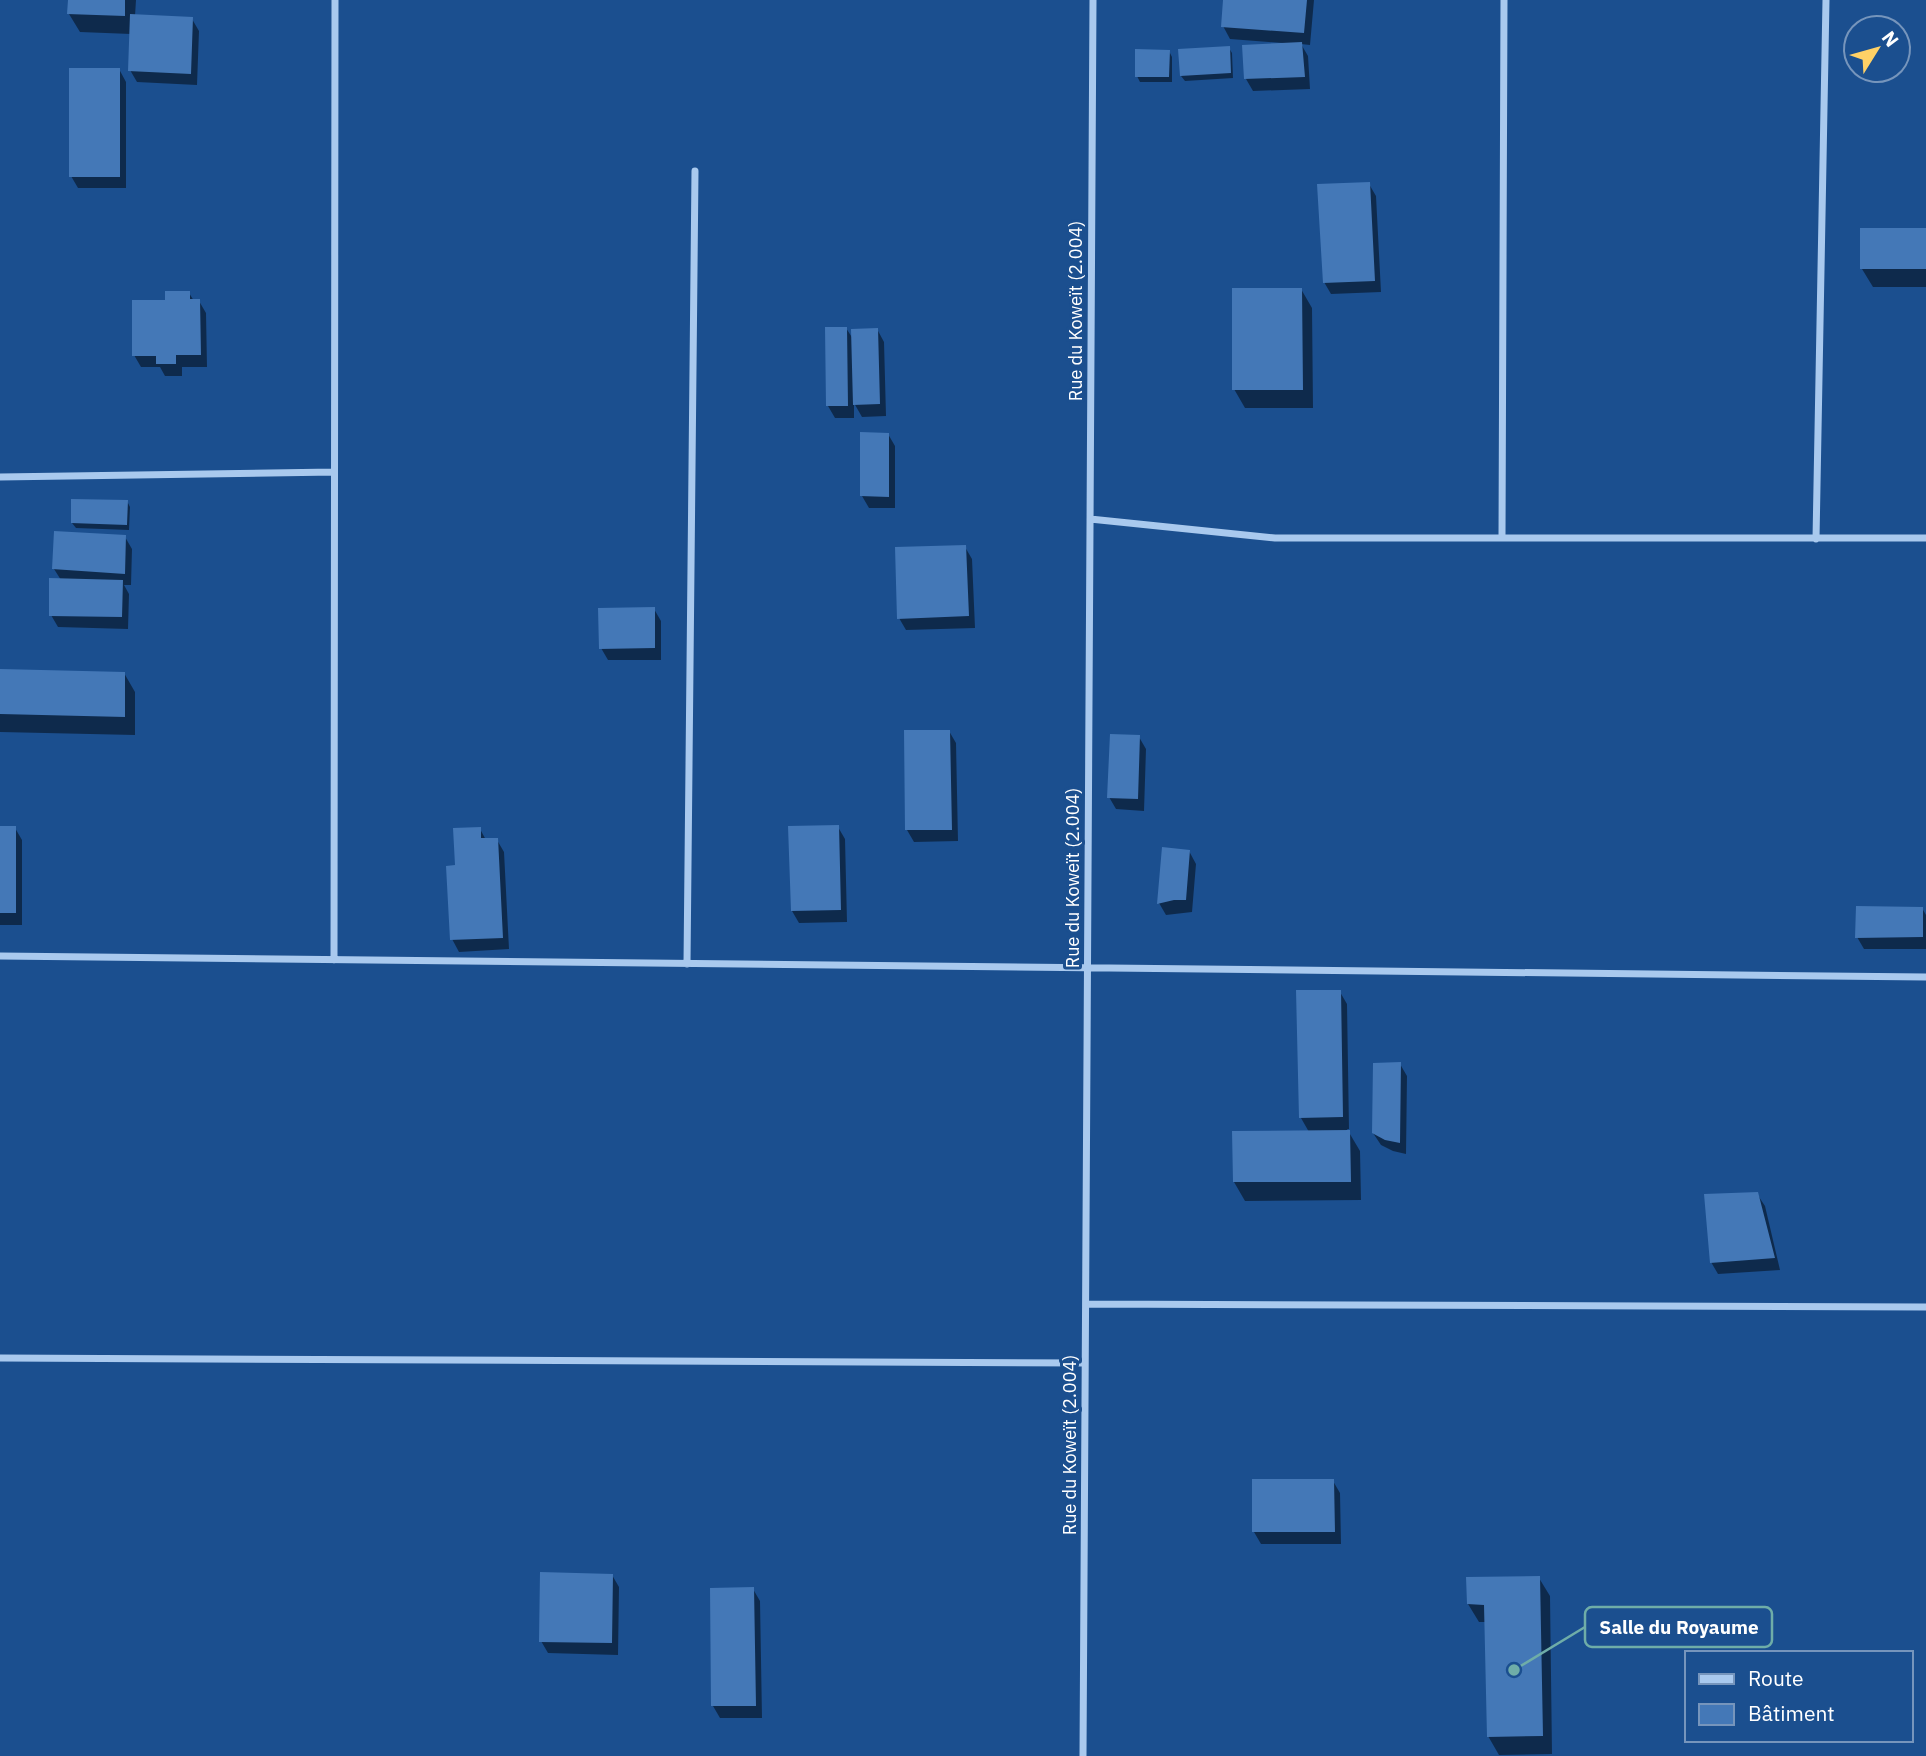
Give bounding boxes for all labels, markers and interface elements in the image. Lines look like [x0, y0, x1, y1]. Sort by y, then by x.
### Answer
north arrow [1842, 14, 1912, 84]
text: N [1877, 26, 1904, 51]
street label: Rue du Koweït (2.004) [1064, 221, 1087, 401]
street label: Rue du Koweït (2.004) [1061, 788, 1084, 968]
street label: Rue du Koweït (2.004) [1058, 1355, 1081, 1535]
callout: Salle du Royaume [1585, 1607, 1772, 1647]
text: Salle du Royaume [1599, 1615, 1759, 1639]
legend [1685, 1651, 1912, 1742]
text: Route [1748, 1664, 1804, 1692]
text: Bâtiment [1748, 1699, 1835, 1727]

